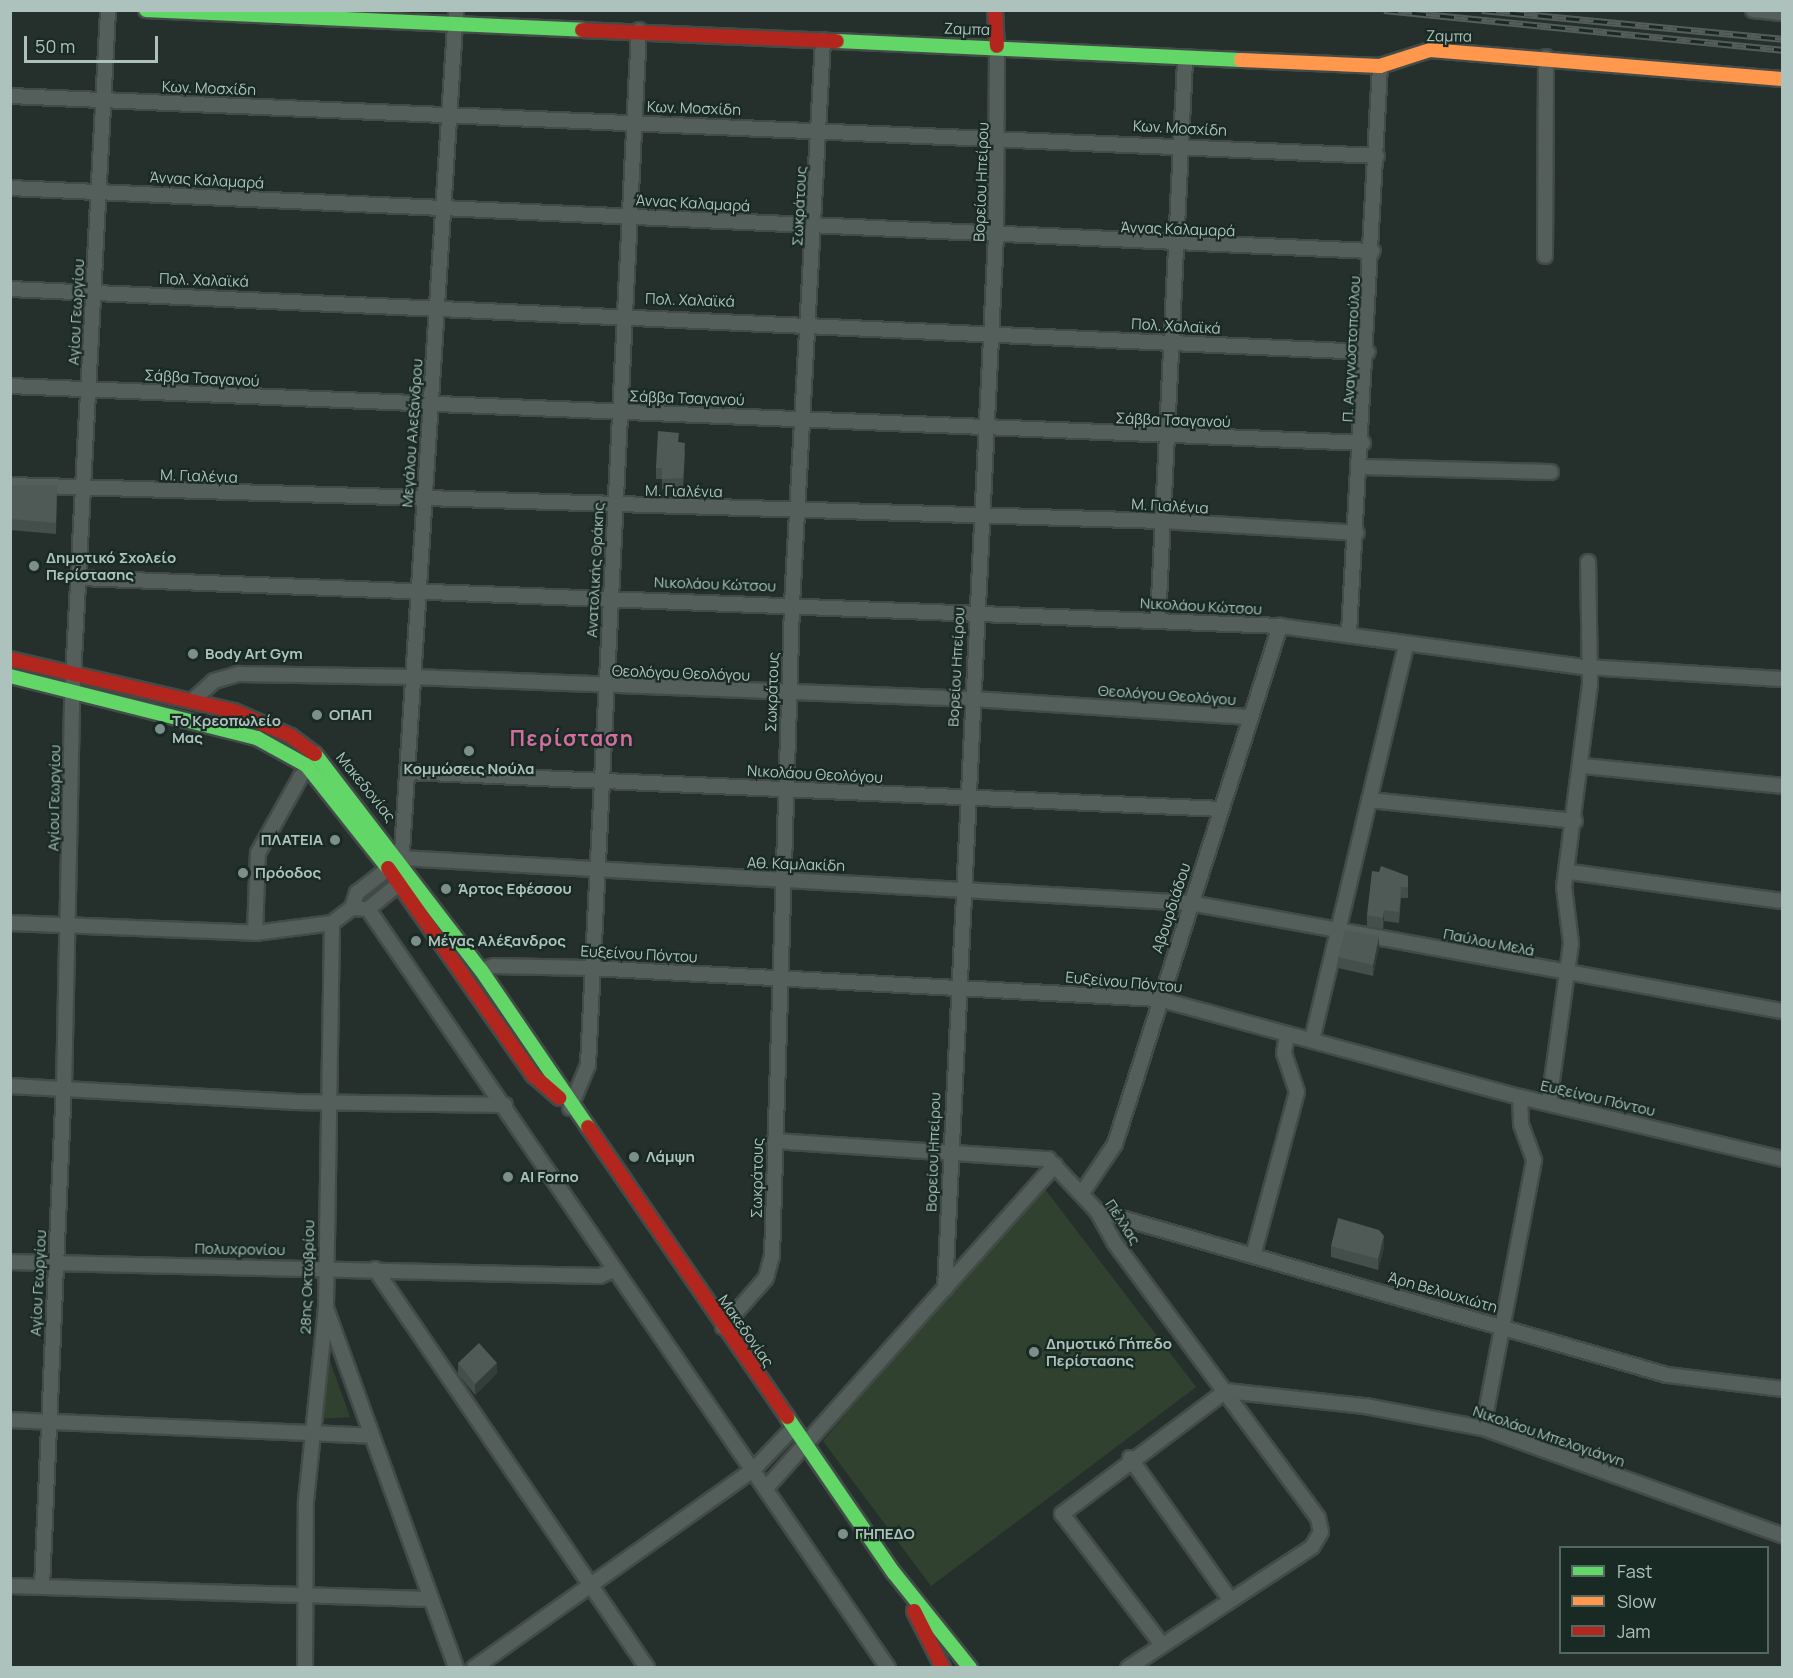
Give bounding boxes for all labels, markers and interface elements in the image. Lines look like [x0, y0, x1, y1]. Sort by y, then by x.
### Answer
street label: Ζαμπα [944, 19, 990, 39]
scale bar [27, 24, 160, 62]
street label: Ζαμπα [1426, 27, 1472, 45]
text: 50 m [35, 34, 75, 58]
street label: Κων. Μοσχίδη [162, 77, 256, 99]
street label: Κων. Μοσχίδη [647, 97, 741, 119]
street label: Κων. Μοσχίδη [1133, 117, 1227, 139]
street label: Βορείου Ηπείρου [970, 122, 992, 242]
street label: Σωκράτους [788, 165, 810, 247]
street label: Άννας Καλαμαρά [149, 168, 265, 192]
street label: Άννας Καλαμαρά [635, 191, 751, 215]
street label: Άννας Καλαμαρά [1120, 218, 1236, 240]
street label: Αγίου Γεωργίου [64, 258, 88, 366]
street label: Πολ. Χαλαϊκά [159, 269, 249, 291]
street label: Π. Αναγνωστοπούλου [1338, 275, 1364, 423]
street label: Πολ. Χαλαϊκά [645, 289, 735, 311]
street label: Πολ. Χαλαϊκά [1131, 315, 1221, 337]
street label: Μεγάλου Αλεξάνδρου [398, 358, 426, 508]
street label: Σάββα Τσαγανού [144, 366, 260, 390]
street label: Σάββα Τσαγανού [629, 387, 745, 409]
street label: Σάββα Τσαγανού [1115, 409, 1231, 431]
street label: Μ. Γιαλένια [160, 466, 238, 486]
street label: Μ. Γιαλένια [645, 481, 723, 501]
street label: Μ. Γιαλένια [1131, 495, 1209, 517]
street label: Ανατολικής Θράκης [582, 502, 608, 638]
place label: Δημοτικό Σχολείο Περίστασης [46, 548, 176, 583]
marker: Δημοτικό Σχολείο Περίστασης [27, 559, 41, 573]
street label: Νικολάου Κώτσου [654, 573, 776, 595]
street label: Νικολάου Κώτσου [1139, 594, 1263, 618]
street label: Βορείου Ηπείρου [944, 607, 968, 727]
place label: Body Art Gym [205, 645, 303, 663]
marker: Body Art Gym [186, 647, 200, 661]
street label: Σωκράτους [762, 652, 782, 732]
street label: Θεολόγου Θεολόγου [612, 662, 750, 684]
street label: Θεολόγου Θεολόγου [1097, 681, 1237, 709]
place label: ΟΠΑΠ [329, 706, 372, 724]
marker: ΟΠΑΠ [310, 708, 324, 722]
place label: Το Κρεοπωλείο Μας [172, 711, 281, 746]
marker: Το Κρεοπωλείο Μας [153, 722, 167, 736]
district label: Περίσταση [510, 725, 634, 751]
street label: Αγίου Γεωργίου [44, 744, 64, 852]
marker: Κομμώσεις Νούλα [462, 744, 476, 758]
street label: Μακεδονίας [333, 749, 399, 825]
place label: Κομμώσεις Νούλα [404, 760, 534, 778]
street label: Νικολάου Θεολόγου [747, 761, 883, 787]
place label: ΠΛΑΤΕΙΑ [261, 831, 323, 849]
marker: ΠΛΑΤΕΙΑ [328, 833, 342, 847]
street label: Αθ. Καμλακίδη [747, 853, 845, 875]
street label: Αβουρδιάδου [1148, 861, 1194, 955]
place label: Πρόοδος [255, 864, 321, 882]
marker: Πρόοδος [236, 866, 250, 880]
place label: Άρτος Εφέσσου [458, 880, 572, 898]
marker: Άρτος Εφέσσου [439, 882, 453, 896]
street label: Παύλου Μελά [1442, 924, 1536, 960]
place label: Μέγας Αλέξανδρος [428, 932, 566, 950]
marker: Μέγας Αλέξανδρος [409, 934, 423, 948]
street label: Ευξείνου Πόντου [580, 942, 698, 966]
street label: Ευξείνου Πόντου [1065, 968, 1183, 996]
street label: Ευξείνου Πόντου [1539, 1076, 1657, 1120]
street label: Βορείου Ηπείρου [922, 1092, 944, 1212]
street label: Σωκράτους [747, 1138, 767, 1218]
place label: Λάμψη [646, 1148, 695, 1166]
marker: Λάμψη [627, 1150, 641, 1164]
place label: Al Forno [520, 1168, 579, 1186]
marker: Al Forno [501, 1170, 515, 1184]
street label: Πέλλας [1102, 1196, 1144, 1248]
street label: 28ης Οκτωβρίου [296, 1219, 318, 1335]
street label: Αγίου Γεωργίου [26, 1229, 50, 1337]
street label: Πολυχρονίου [194, 1239, 286, 1259]
street label: Άρη Βελουχιώτη [1386, 1268, 1500, 1316]
street label: Μακεδονίας [714, 1291, 778, 1371]
place label: Δημοτικό Γήπεδο Περίστασης [1046, 1334, 1172, 1369]
marker: Δημοτικό Γήπεδο Περίστασης [1027, 1345, 1041, 1359]
street label: Νικολάου Μπελογιάννη [1471, 1402, 1627, 1470]
place label: ΓΗΠΕΔΟ [855, 1525, 915, 1543]
marker: ΓΗΠΕΔΟ [836, 1527, 850, 1541]
legend [1559, 1546, 1769, 1654]
text: Fast [1617, 1559, 1652, 1583]
text: Slow [1617, 1589, 1656, 1613]
text: Jam [1617, 1619, 1651, 1643]

